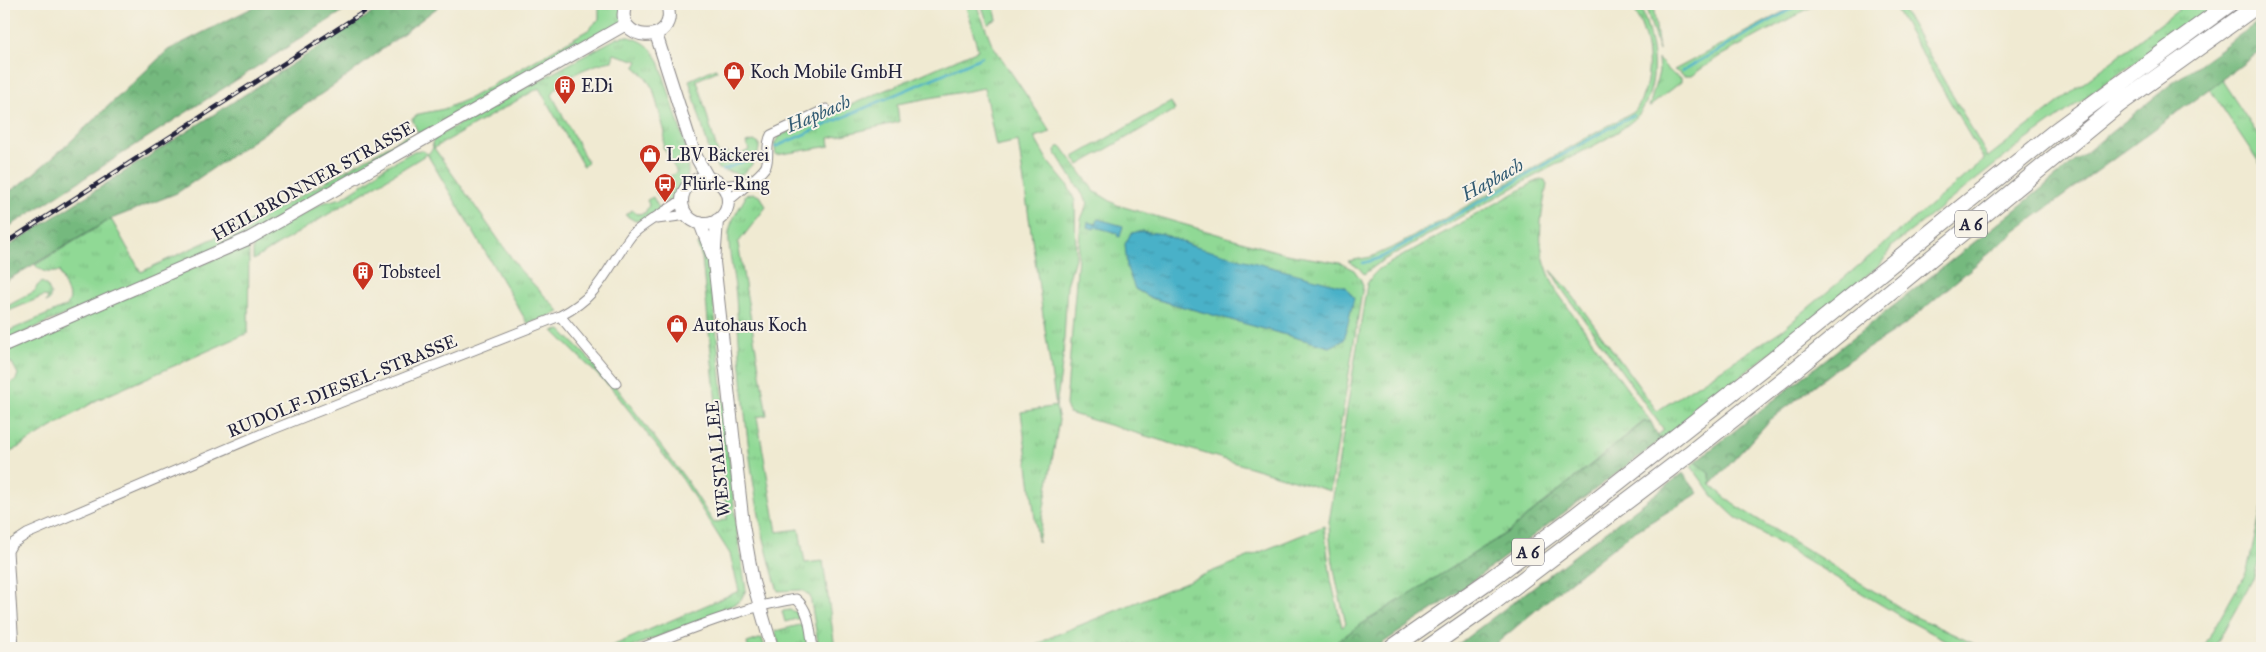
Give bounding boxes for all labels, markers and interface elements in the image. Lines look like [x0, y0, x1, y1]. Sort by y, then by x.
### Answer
shop icon: Koch Mobile GmbH [722, 60, 746, 91]
place label: Koch Mobile GmbH [750, 61, 903, 83]
building icon: EDi [553, 74, 577, 105]
place label: EDi [581, 75, 613, 97]
water label: Hapbach [782, 90, 854, 139]
street label: HEILBRONNER STRASSE [208, 116, 418, 246]
shop icon: LBV Bäckerei [638, 143, 662, 174]
place label: LBV Bäckerei [666, 144, 769, 166]
water label: Hapbach [1456, 153, 1528, 207]
bus stop icon: Flürle-Ring [653, 172, 677, 203]
place label: Flürle-Ring [681, 173, 770, 196]
road number: A 6 [1955, 210, 1987, 238]
building icon: Tobsteel [351, 260, 375, 291]
place label: Tobsteel [379, 261, 441, 283]
shop icon: Autohaus Koch [665, 313, 689, 344]
place label: Autohaus Koch [692, 314, 807, 336]
street label: RUDOLF-DIESEL-STRASSE [224, 330, 460, 442]
street label: WESTALLEE [701, 400, 735, 518]
road number: A 6 [1512, 538, 1544, 566]

